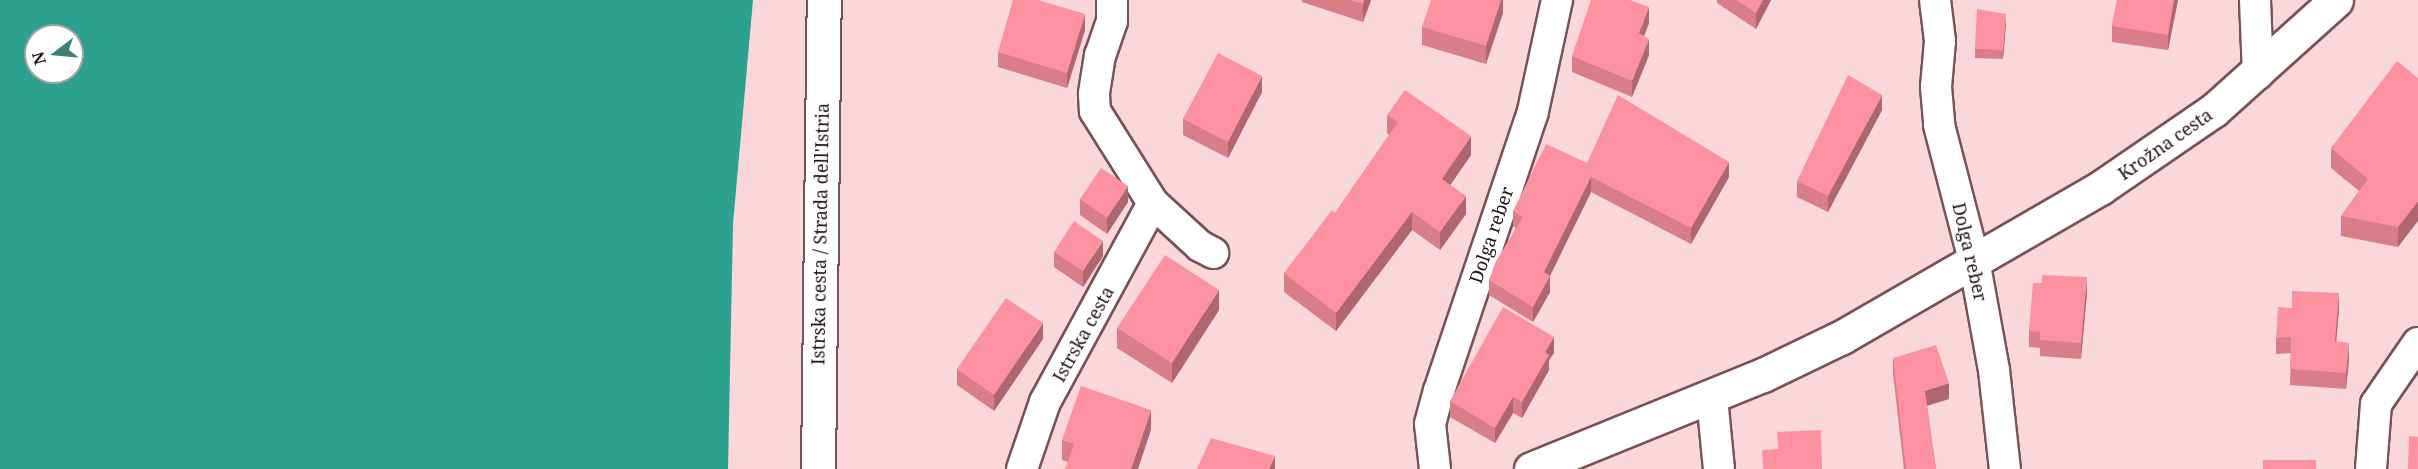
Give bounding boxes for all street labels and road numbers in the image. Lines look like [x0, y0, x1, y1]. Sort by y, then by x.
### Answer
street label: Istrska cesta / Strada dell'Istria [807, 103, 833, 365]
street label: Krožna cesta [2114, 104, 2216, 184]
street label: Dolga reber [1464, 184, 1518, 286]
street label: Dolga reber [1948, 200, 1992, 304]
street label: Istrska cesta [1048, 282, 1118, 386]

